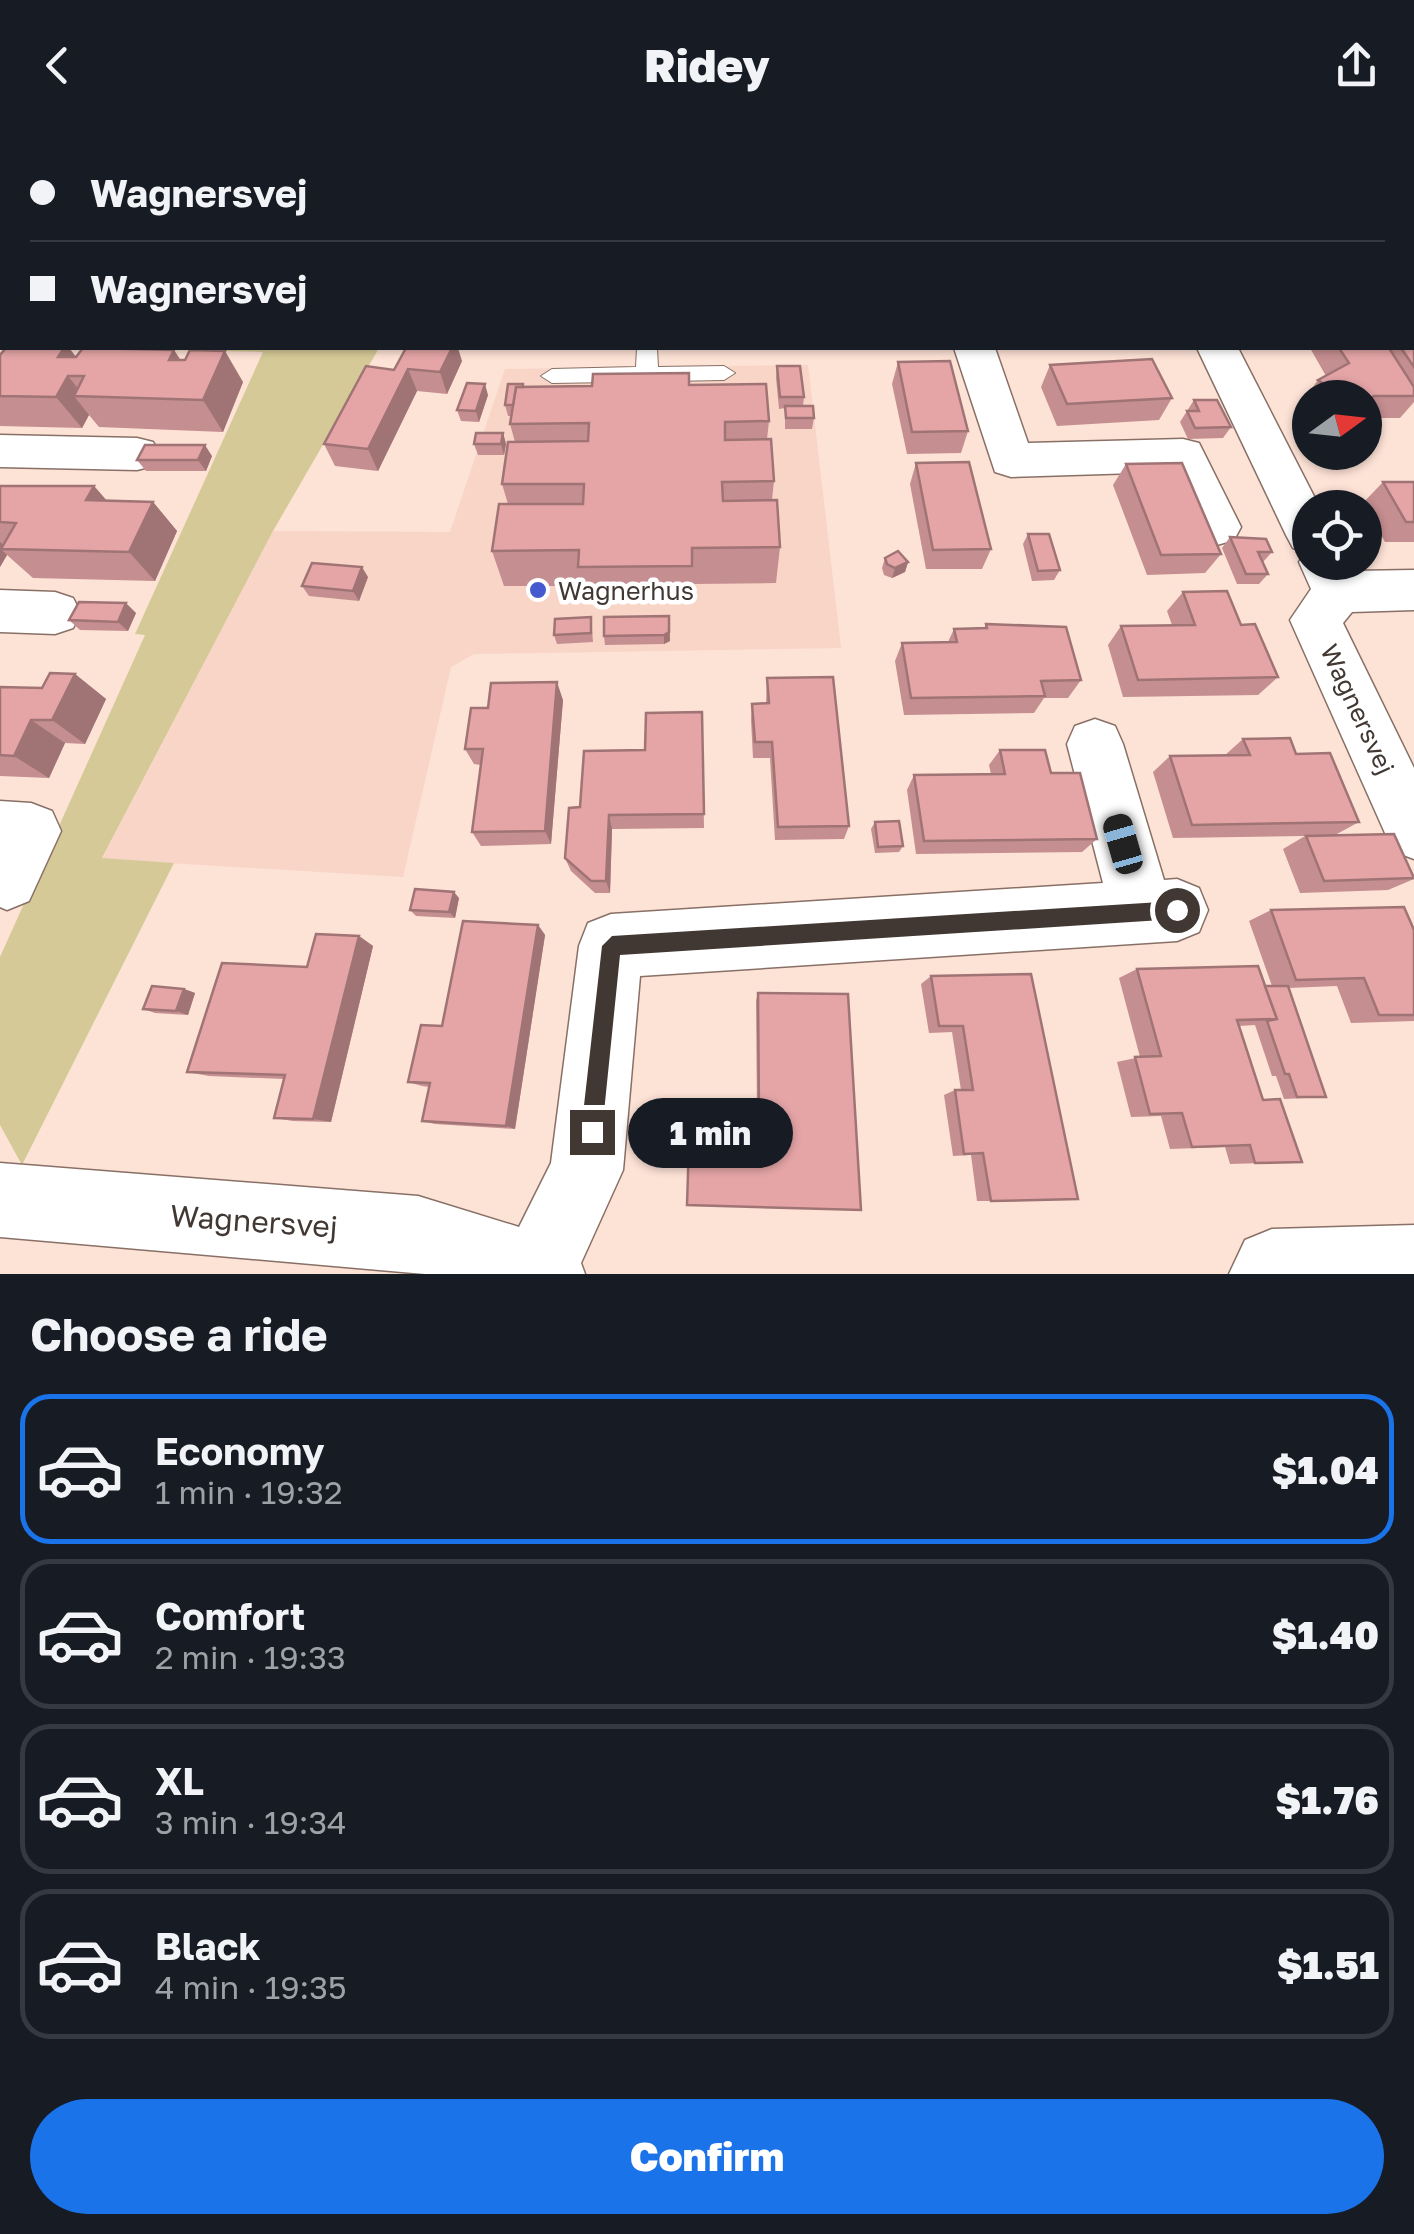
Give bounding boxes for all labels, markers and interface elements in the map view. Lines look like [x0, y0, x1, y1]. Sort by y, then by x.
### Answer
icon: back [30, 38, 85, 93]
text: Ridey [644, 38, 770, 92]
icon: share [1329, 38, 1384, 93]
text: Wagnersvej [90, 170, 308, 215]
text: Wagnersvej [90, 266, 308, 311]
north arrow [1292, 380, 1382, 470]
map controls [1292, 380, 1382, 580]
button: locate [1292, 490, 1382, 580]
place label: Wagnerhus [558, 575, 694, 606]
marker: Wagnerhus [527, 579, 549, 601]
street label: Wagnersvej [1314, 639, 1402, 779]
car [1100, 811, 1146, 877]
route start [1155, 888, 1200, 933]
callout: 1 min [627, 1097, 792, 1167]
route end [570, 1110, 615, 1155]
text: 1 min [670, 1114, 751, 1152]
street label: Wagnersvej [169, 1197, 339, 1245]
text: Choose a ride [30, 1307, 328, 1361]
icon: car [35, 1424, 125, 1514]
text: Economy [155, 1428, 324, 1473]
text: $1.04 [1272, 1447, 1379, 1492]
text: 1 min · 19:32 [155, 1473, 342, 1511]
icon: car [35, 1589, 125, 1679]
text: Comfort [155, 1593, 305, 1638]
text: $1.40 [1272, 1612, 1379, 1657]
text: 2 min · 19:33 [155, 1638, 346, 1676]
icon: car [35, 1754, 125, 1844]
text: XL [155, 1758, 204, 1803]
text: $1.76 [1275, 1777, 1379, 1822]
text: 3 min · 19:34 [155, 1803, 347, 1841]
icon: car [35, 1919, 125, 2009]
text: Black [155, 1923, 260, 1968]
text: $1.51 [1277, 1942, 1379, 1987]
text: 4 min · 19:35 [155, 1968, 346, 2006]
button: Confirm [30, 2099, 1384, 2214]

